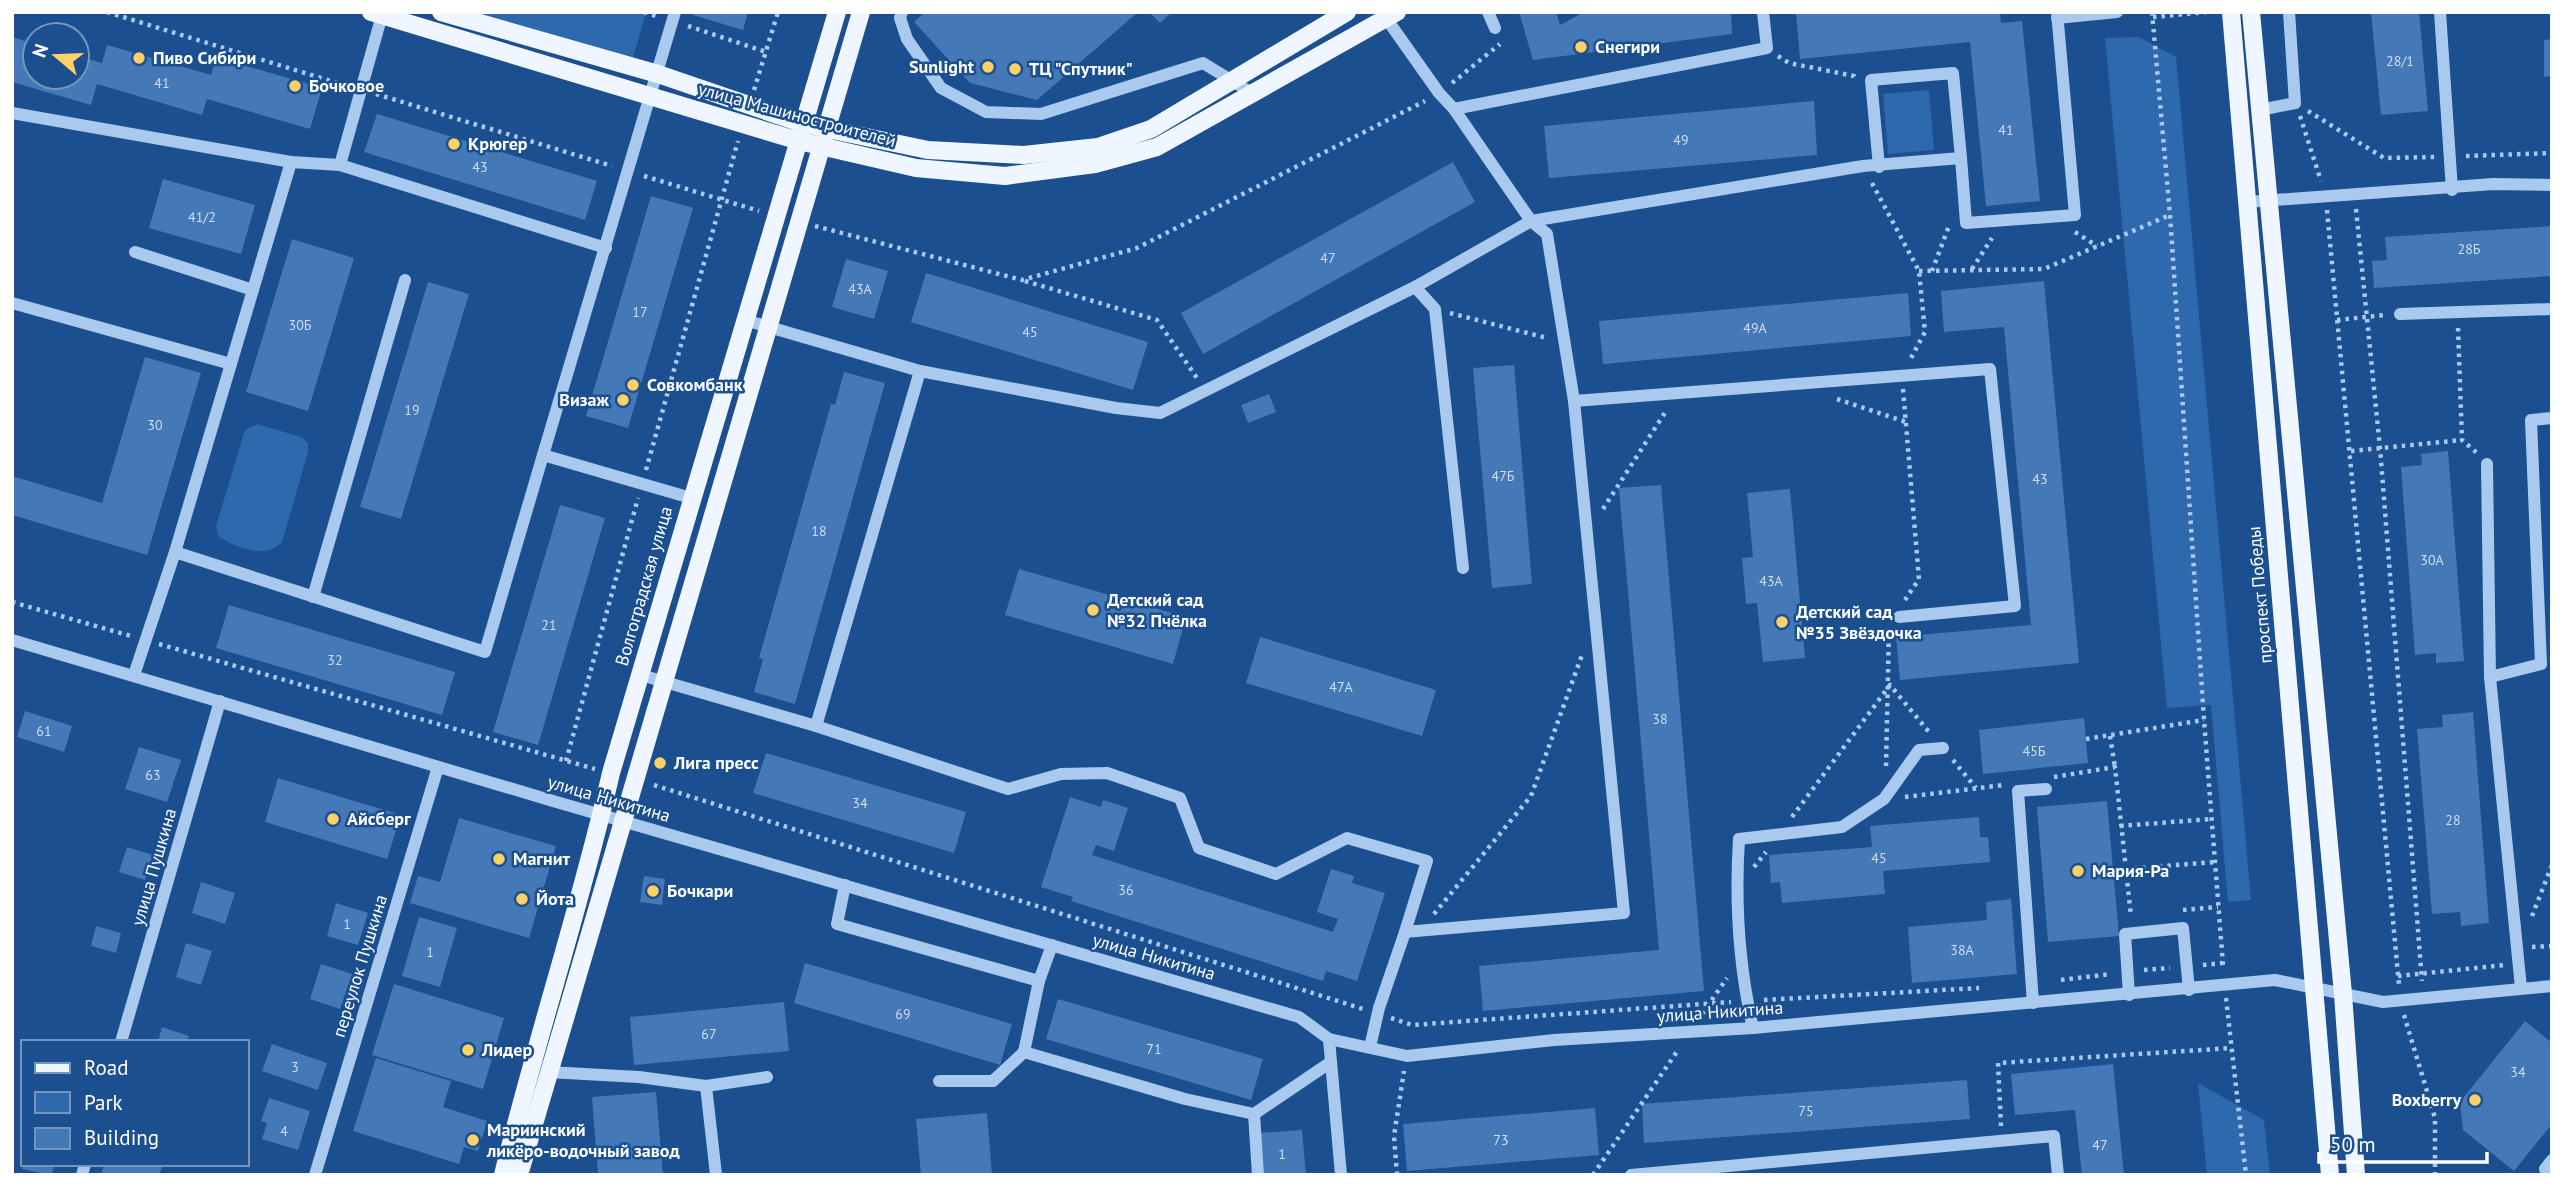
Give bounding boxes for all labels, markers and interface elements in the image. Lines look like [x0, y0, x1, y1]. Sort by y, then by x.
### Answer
north arrow [21, 21, 91, 91]
place label: Снегири [1595, 35, 1660, 58]
marker: Снегири [1573, 39, 1589, 55]
text: N [27, 41, 53, 60]
place label: Пиво Сибири [153, 46, 256, 69]
marker: Пиво Сибири [131, 50, 147, 66]
house number: 28/1 [2386, 52, 2414, 70]
place label: Sunlight [909, 55, 975, 78]
place label: ТЦ "Спутник" [1029, 57, 1133, 80]
marker: Sunlight [980, 59, 996, 75]
marker: ТЦ "Спутник" [1007, 61, 1023, 77]
house number: 41 [154, 74, 170, 92]
place label: Бочковое [309, 74, 384, 97]
street label: улица Машиностроителей [696, 77, 899, 152]
marker: Бочковое [287, 78, 303, 94]
house number: 41 [1998, 121, 2014, 139]
house number: 49 [1673, 131, 1689, 149]
place label: Крюгер [468, 132, 528, 155]
marker: Крюгер [446, 136, 462, 152]
house number: 43 [472, 158, 488, 176]
house number: 41/2 [188, 208, 216, 226]
house number: 28Б [2458, 240, 2481, 258]
house number: 47 [1320, 249, 1336, 267]
house number: 43А [848, 280, 873, 298]
house number: 17 [632, 303, 648, 321]
house number: 30Б [289, 316, 312, 334]
house number: 49А [1743, 319, 1768, 337]
house number: 45 [1022, 323, 1038, 341]
place label: Совкомбанк [647, 373, 743, 396]
marker: Совкомбанк [625, 377, 641, 393]
place label: Визаж [559, 388, 610, 411]
marker: Визаж [615, 392, 631, 408]
house number: 19 [404, 401, 420, 419]
house number: 30 [147, 416, 163, 434]
house number: 47Б [1492, 467, 1515, 485]
house number: 43 [2032, 470, 2048, 488]
street label: Волгоградская улица [610, 503, 677, 668]
house number: 18 [811, 522, 827, 540]
street label: проспект Победы [2242, 526, 2277, 665]
house number: 30А [2420, 551, 2445, 569]
house number: 43А [1759, 572, 1784, 590]
place label: Детский сад №32 Пчёлка [1107, 588, 1207, 632]
place label: Детский сад №35 Звёздочка [1796, 600, 1922, 644]
marker: Детский сад №32 Пчёлка [1085, 602, 1101, 618]
marker: Детский сад №35 Звёздочка [1774, 614, 1790, 630]
house number: 21 [541, 616, 557, 634]
house number: 32 [327, 651, 343, 669]
house number: 47А [1329, 678, 1354, 696]
house number: 38 [1652, 710, 1668, 728]
house number: 61 [36, 722, 52, 740]
house number: 45Б [2023, 742, 2046, 760]
place label: Лига пресс [673, 751, 759, 774]
marker: Лига пресс [652, 755, 668, 771]
house number: 63 [145, 766, 161, 784]
street label: улица Никитина [545, 770, 673, 827]
house number: 34 [852, 794, 868, 812]
street label: улица Пушкина [126, 805, 181, 928]
place label: Айсберг [347, 807, 411, 830]
marker: Айсберг [325, 811, 341, 827]
house number: 28 [2445, 811, 2461, 829]
place label: Магнит [513, 847, 571, 870]
house number: 45 [1871, 849, 1887, 867]
marker: Магнит [491, 851, 507, 867]
place label: Мария-Ра [2092, 859, 2169, 882]
marker: Мария-Ра [2070, 863, 2086, 879]
place label: Бочкари [667, 879, 733, 902]
house number: 36 [1118, 881, 1134, 899]
marker: Бочкари [645, 883, 661, 899]
place label: Йота [536, 887, 574, 910]
marker: Йота [514, 891, 530, 907]
street label: переулок Пушкина [327, 892, 392, 1040]
house number: 1 [343, 915, 351, 933]
street label: улица Никитина [1090, 928, 1218, 985]
house number: 38А [1950, 941, 1975, 959]
house number: 1 [426, 943, 434, 961]
street label: улица Никитина [1656, 996, 1784, 1027]
house number: 69 [895, 1005, 911, 1023]
house number: 67 [701, 1025, 717, 1043]
place label: Лидер [481, 1038, 532, 1061]
legend [21, 1040, 248, 1166]
house number: 71 [1146, 1040, 1162, 1058]
marker: Лидер [460, 1042, 476, 1058]
text: Road [84, 1054, 128, 1081]
house number: 3 [291, 1058, 299, 1076]
house number: 34 [2510, 1063, 2526, 1081]
place label: Boxberry [2392, 1088, 2461, 1111]
text: Park [84, 1089, 123, 1116]
marker: Boxberry [2467, 1092, 2483, 1108]
house number: 75 [1798, 1102, 1814, 1120]
place label: Мариинский ликёро-водочный завод [486, 1118, 680, 1162]
scale bar [2319, 1120, 2487, 1164]
house number: 4 [280, 1122, 288, 1140]
text: Building [84, 1124, 159, 1151]
house number: 73 [1493, 1131, 1509, 1149]
text: 50 m [2330, 1131, 2376, 1158]
marker: Мариинский ликёро-водочный завод [465, 1132, 481, 1148]
house number: 47 [2092, 1136, 2108, 1154]
house number: 1 [1278, 1145, 1286, 1163]

